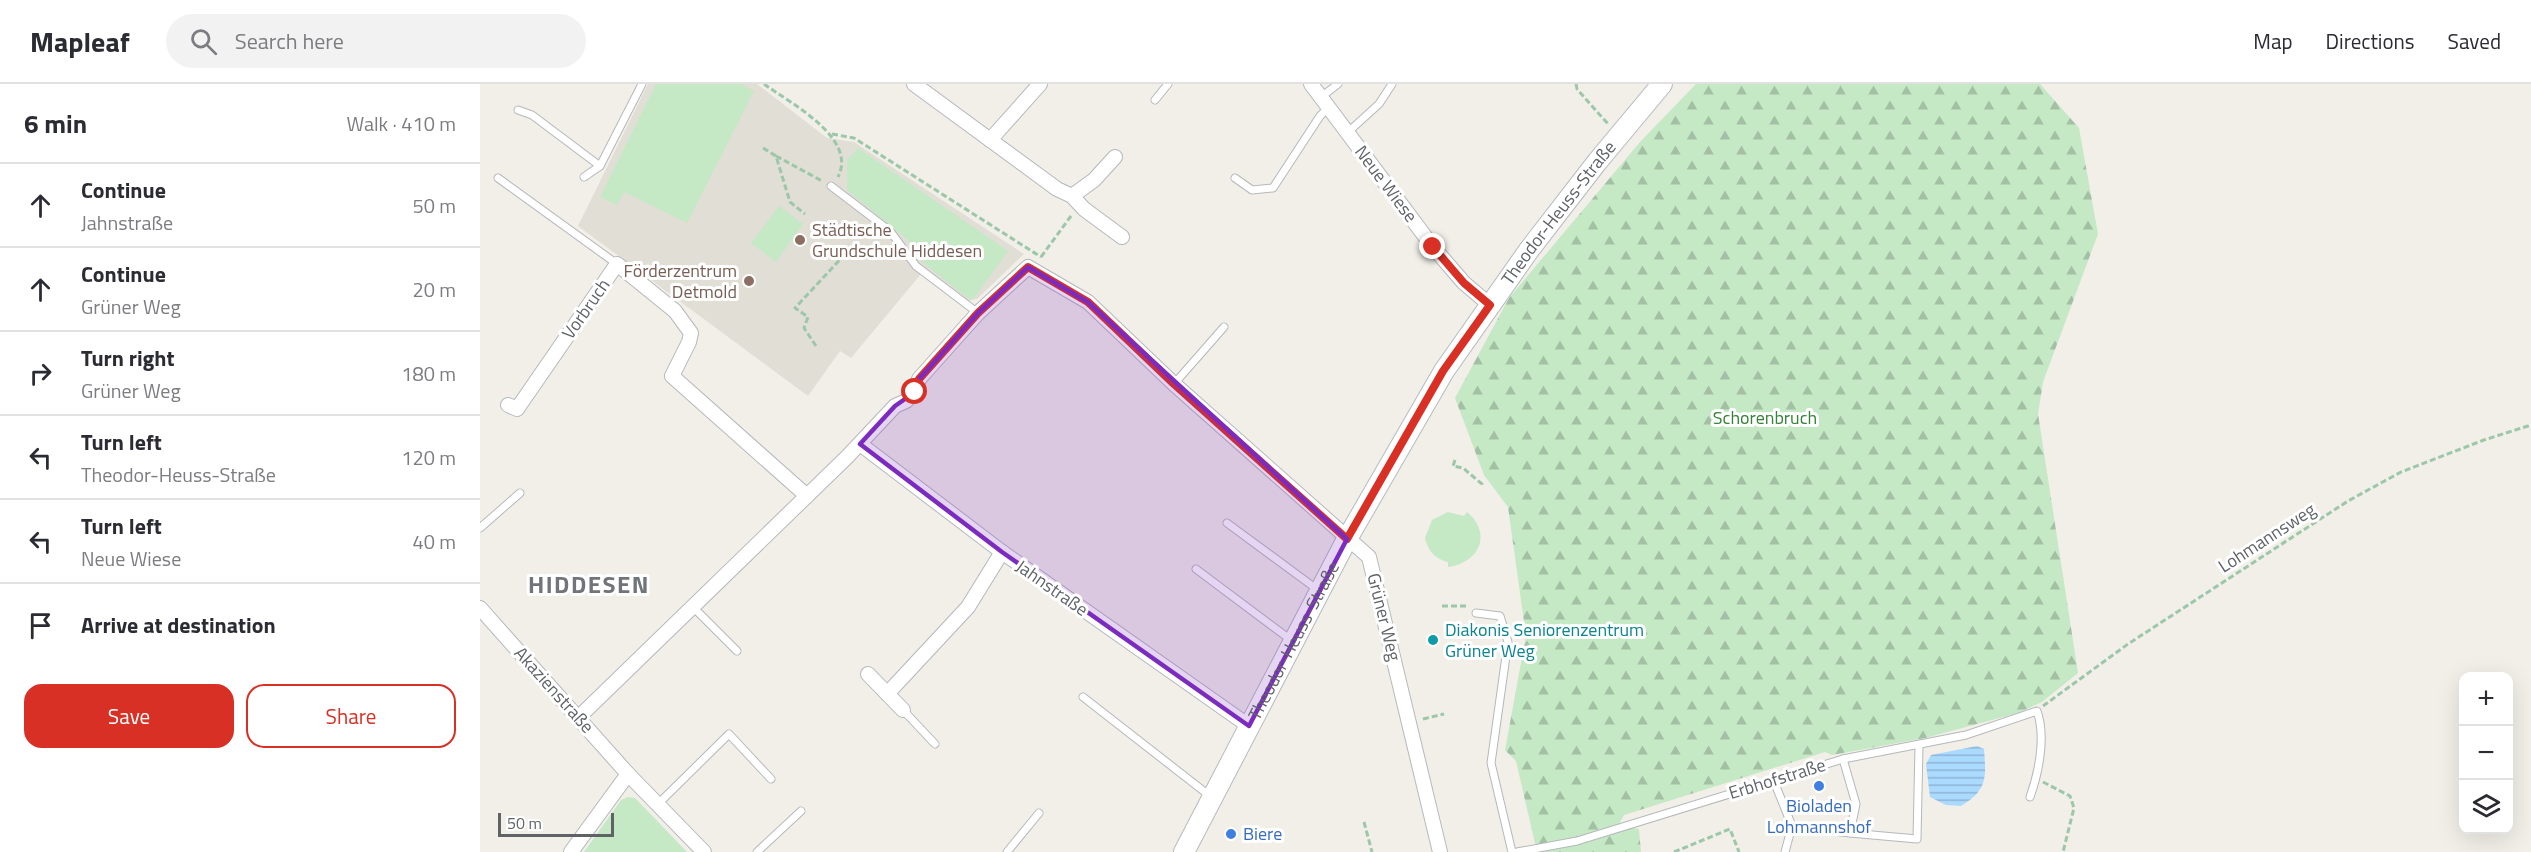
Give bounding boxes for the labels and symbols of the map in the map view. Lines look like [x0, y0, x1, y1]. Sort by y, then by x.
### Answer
street label: Theodor-Heuss-Straße [1494, 135, 1622, 291]
street label: Neue Wiese [1348, 140, 1424, 228]
place label: Städtische Grundschule Hiddesen [812, 216, 982, 264]
marker: Städtische Grundschule Hiddesen [793, 233, 807, 247]
route end [1419, 233, 1445, 259]
place label: Förderzentrum Detmold [624, 257, 737, 305]
street label: Vorbruch [555, 273, 616, 344]
marker: Förderzentrum Detmold [742, 274, 756, 288]
route start [901, 378, 927, 404]
park label: Schorenbruch [1713, 404, 1817, 431]
street label: Lohmannsweg [2213, 496, 2321, 579]
street label: Jahnstraße [1011, 553, 1094, 622]
street label: Theodor-Heuss-Straße [1241, 557, 1346, 725]
district label: HIDDESEN [528, 566, 650, 602]
street label: Grüner Weg [1361, 570, 1408, 664]
place label: Diakonis Seniorenzentrum Grüner Weg [1445, 616, 1644, 664]
marker: Diakonis Seniorenzentrum Grüner Weg [1426, 633, 1440, 647]
street label: Akazienstraße [508, 640, 601, 739]
street label: Erbhofstraße [1725, 751, 1829, 806]
marker: Bioladen Lohmannshof [1812, 779, 1826, 793]
place label: Bioladen Lohmannshof [1767, 792, 1871, 840]
scale bar [498, 810, 614, 838]
place label: Biere [1243, 820, 1282, 847]
marker: Biere [1224, 827, 1238, 841]

